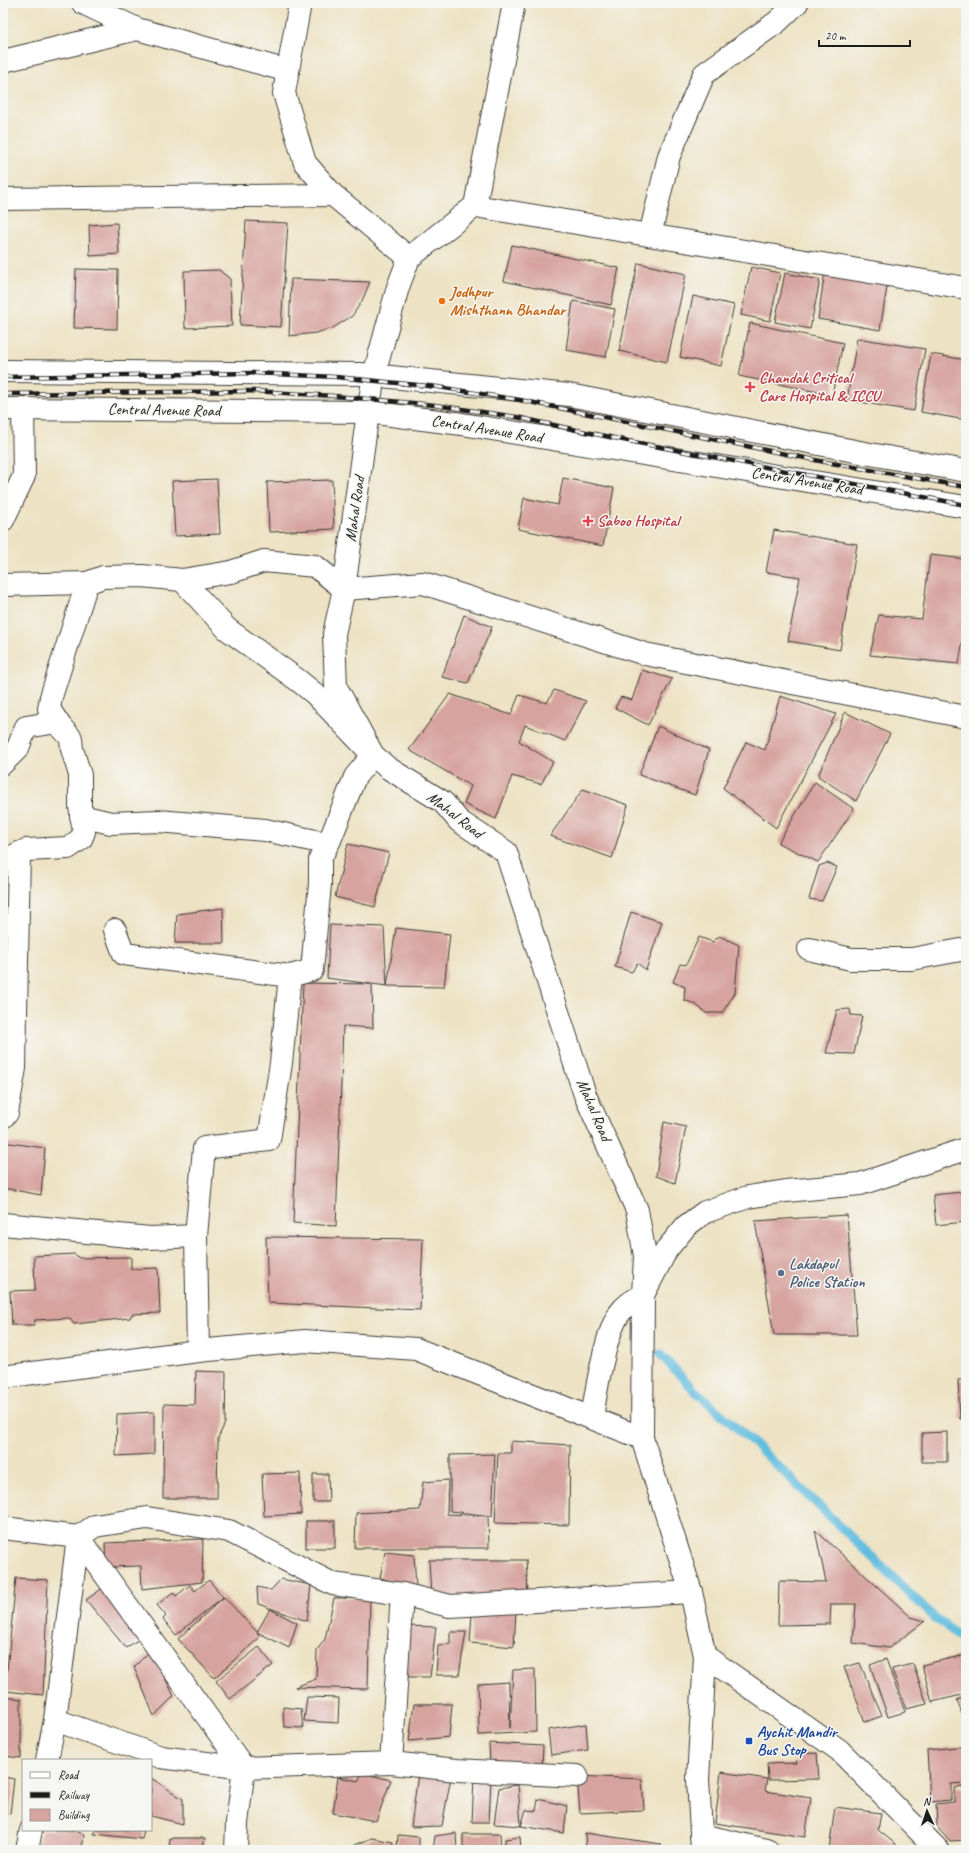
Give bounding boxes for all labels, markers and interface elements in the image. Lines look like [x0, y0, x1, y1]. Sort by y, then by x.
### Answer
scale bar [819, 22, 910, 48]
text: 20 m [825, 28, 847, 44]
place label: Jodhpur Mishthann Bhandar [449, 282, 568, 320]
marker: Jodhpur Mishthann Bhandar [437, 296, 447, 306]
place label: Chandak Critical Care Hospital & ICCU [759, 368, 883, 406]
marker: Chandak Critical Care Hospital & ICCU [744, 381, 756, 393]
street label: Central Avenue Road [108, 399, 223, 421]
street label: Central Avenue Road [430, 410, 547, 448]
street label: Central Avenue Road [750, 462, 867, 500]
street label: Mahal Road [341, 472, 370, 543]
place label: Saboo Hospital [597, 511, 682, 531]
marker: Saboo Hospital [582, 515, 594, 527]
street label: Mahal Road [423, 787, 489, 845]
street label: Mahal Road [572, 1076, 617, 1147]
place label: Lakdapul Police Station [789, 1254, 865, 1292]
marker: Lakdapul Police Station [776, 1268, 786, 1278]
place label: Aychit Mandir Bus Stop [757, 1722, 839, 1760]
marker: Aychit Mandir Bus Stop [744, 1736, 754, 1746]
legend [22, 1759, 152, 1831]
text: Road [58, 1767, 80, 1783]
text: Railway [58, 1787, 90, 1803]
north arrow [907, 1791, 947, 1831]
text: N [923, 1794, 932, 1808]
text: Building [58, 1807, 90, 1823]

